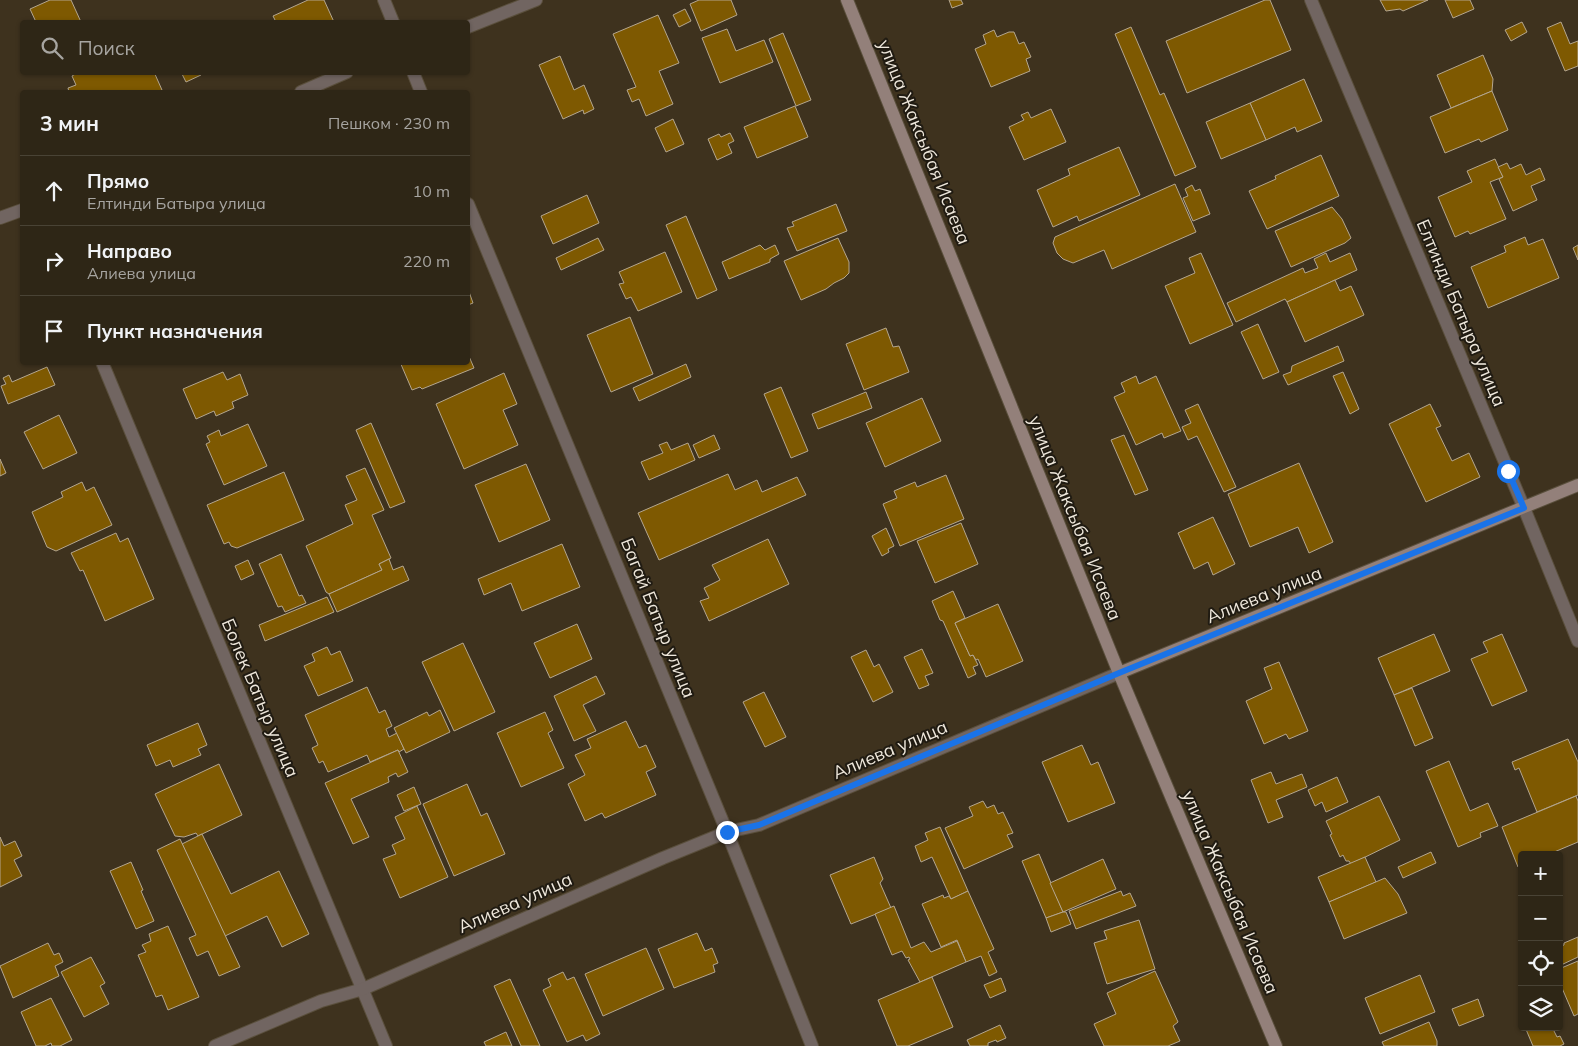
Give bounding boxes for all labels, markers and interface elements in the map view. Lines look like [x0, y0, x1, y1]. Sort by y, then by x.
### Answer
search box [20, 20, 470, 75]
icon: search [38, 34, 66, 62]
text: Поиск [78, 36, 135, 60]
street label: улица Жаксыбая Исаева [873, 36, 976, 248]
text: 3 мин [40, 110, 99, 136]
text: Пешком · 230 m [328, 113, 450, 133]
text: Прямо [87, 169, 149, 193]
icon: ahead [40, 177, 68, 205]
text: 10 m [413, 181, 450, 201]
text: Елтинди Батыра улица [87, 193, 266, 213]
street label: Елтинди Батыра улица [1412, 216, 1511, 410]
text: Направо [87, 239, 172, 263]
icon: right [40, 247, 68, 275]
text: 220 m [403, 251, 450, 271]
text: Алиева улица [87, 263, 196, 283]
icon: arrive [40, 317, 68, 345]
text: Пункт назначения [87, 319, 263, 343]
street label: улица Жаксыбая Исаева [1024, 412, 1127, 624]
route start [1497, 460, 1520, 483]
street label: Багай Батыр улица [616, 534, 701, 701]
street label: Алиева улица [1203, 561, 1325, 628]
street label: Болек Батыр улица [217, 615, 304, 781]
street label: Алиева улица [829, 715, 951, 784]
street label: улица Жаксыбая Исаева [1177, 787, 1284, 997]
route end [716, 821, 739, 844]
map controls [1518, 851, 1563, 1031]
button: + [1518, 851, 1563, 896]
street label: Алиева улица [454, 867, 576, 938]
button: − [1518, 896, 1563, 941]
button: locate [1518, 941, 1563, 986]
button: layers [1518, 986, 1563, 1031]

